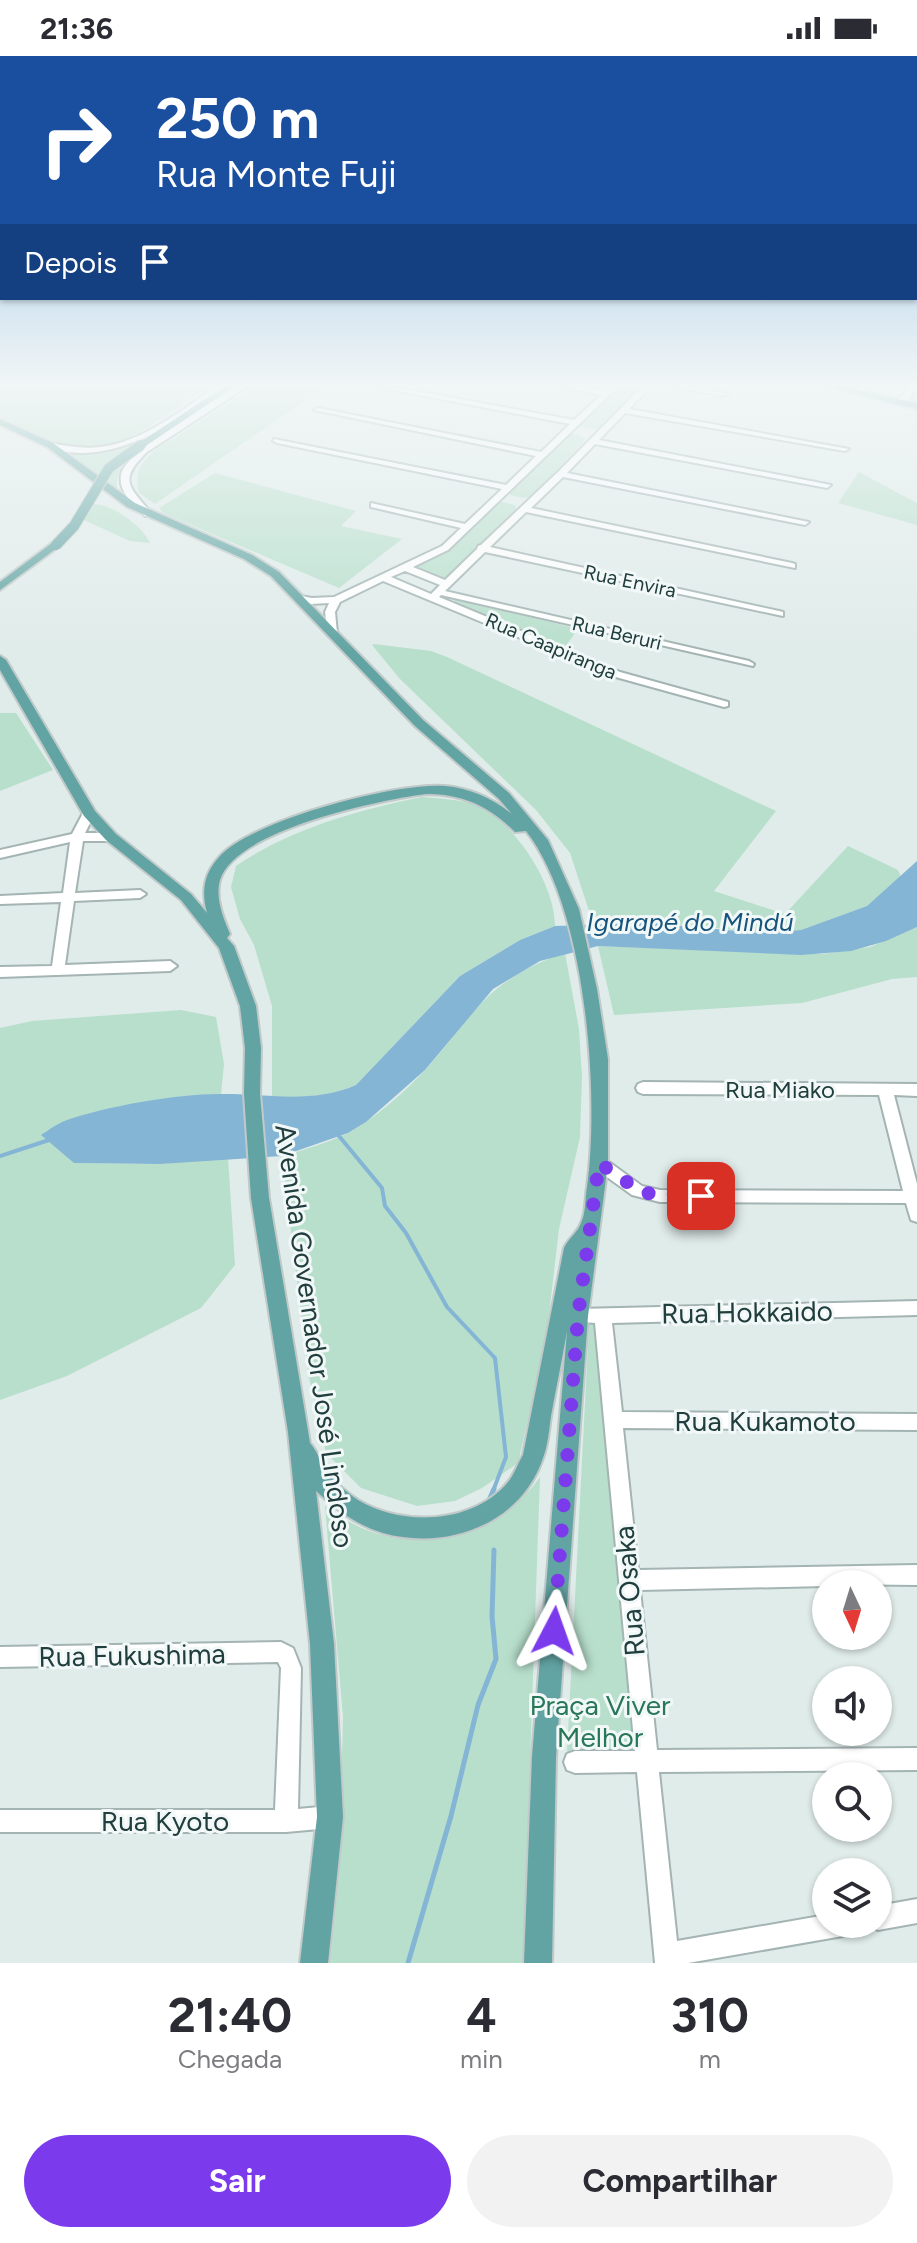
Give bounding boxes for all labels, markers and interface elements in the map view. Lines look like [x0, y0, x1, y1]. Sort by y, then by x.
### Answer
text: 21:36 [40, 10, 113, 47]
text: 250 m [156, 85, 319, 152]
icon: right [24, 88, 128, 192]
text: Rua Monte Fuji [156, 153, 397, 196]
icon: arrive [133, 240, 177, 284]
text: Depois [24, 244, 117, 281]
street label: Rua Envira [582, 560, 678, 602]
street label: Rua Caapiranga [482, 608, 620, 684]
street label: Rua Beruri [570, 611, 664, 655]
water label: Igarapé do Mindú [587, 906, 793, 938]
street label: Rua Miako [725, 1075, 835, 1104]
street label: Avenida Governador José Lindoso [268, 1122, 362, 1550]
pin [667, 1162, 735, 1230]
icon: arrive [679, 1174, 723, 1218]
street label: Rua Hokkaido [661, 1294, 833, 1330]
street label: Rua Kukamoto [674, 1404, 856, 1438]
street label: Rua Osaka [606, 1524, 652, 1658]
north arrow [812, 1570, 892, 1650]
map controls [812, 1570, 892, 1938]
position arrow [512, 1589, 596, 1673]
street label: Rua Fukushima [38, 1636, 226, 1674]
button: sound [812, 1666, 892, 1746]
park label: Praça Viver Melhor [529, 1688, 671, 1754]
button: search [812, 1762, 892, 1842]
street label: Rua Kyoto [101, 1804, 229, 1838]
button: layers [812, 1858, 892, 1938]
text: 21:40 [168, 1986, 292, 2044]
text: 4 [466, 1986, 497, 2044]
text: 310 [671, 1986, 749, 2044]
text: Chegada [178, 2043, 282, 2075]
text: min [460, 2043, 503, 2075]
text: m [699, 2043, 721, 2075]
button: Sair [24, 2135, 451, 2227]
button: Compartilhar [467, 2135, 893, 2227]

